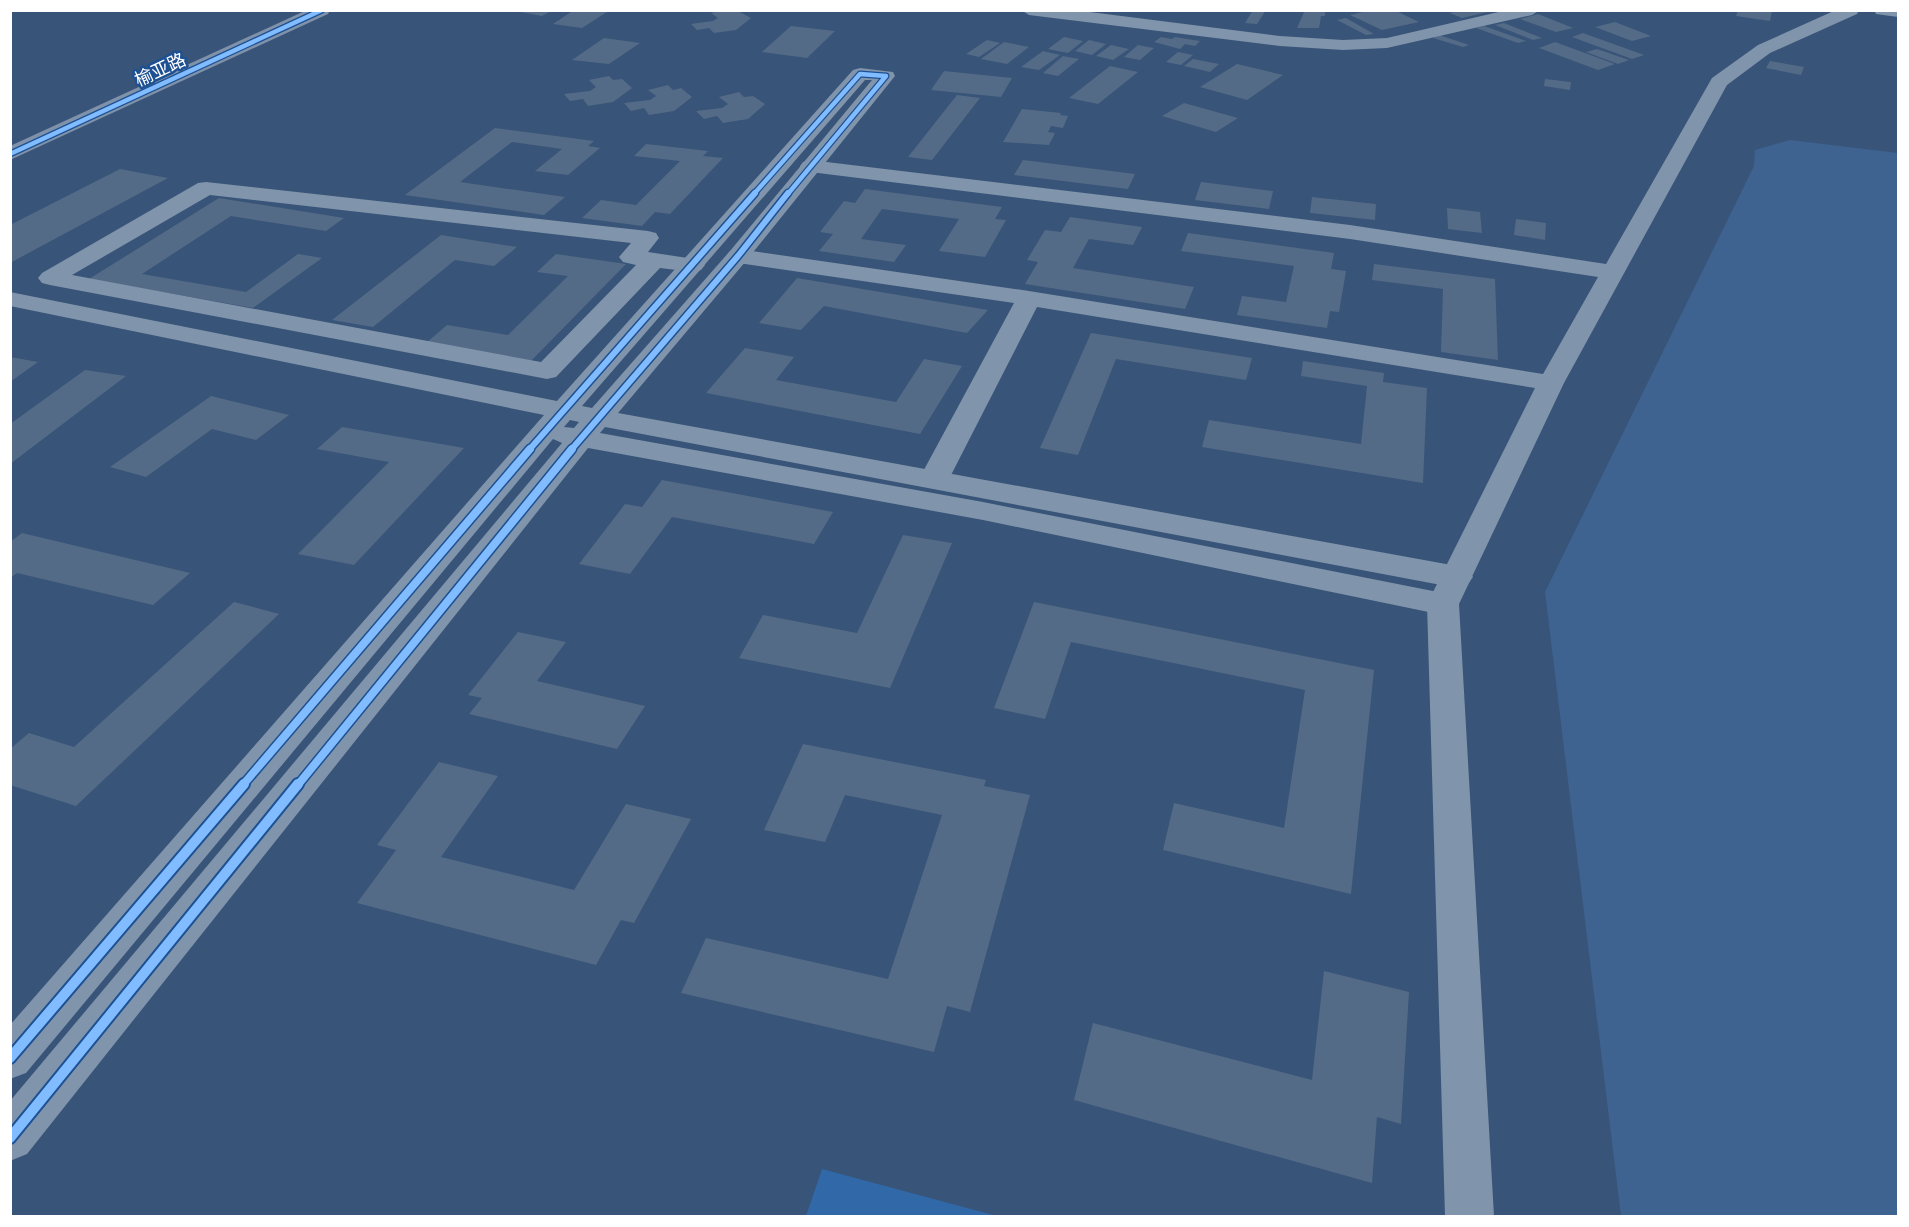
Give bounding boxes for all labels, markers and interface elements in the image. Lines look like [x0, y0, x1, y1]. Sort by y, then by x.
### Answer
street label: 榆亚路 [130, 47, 190, 91]

